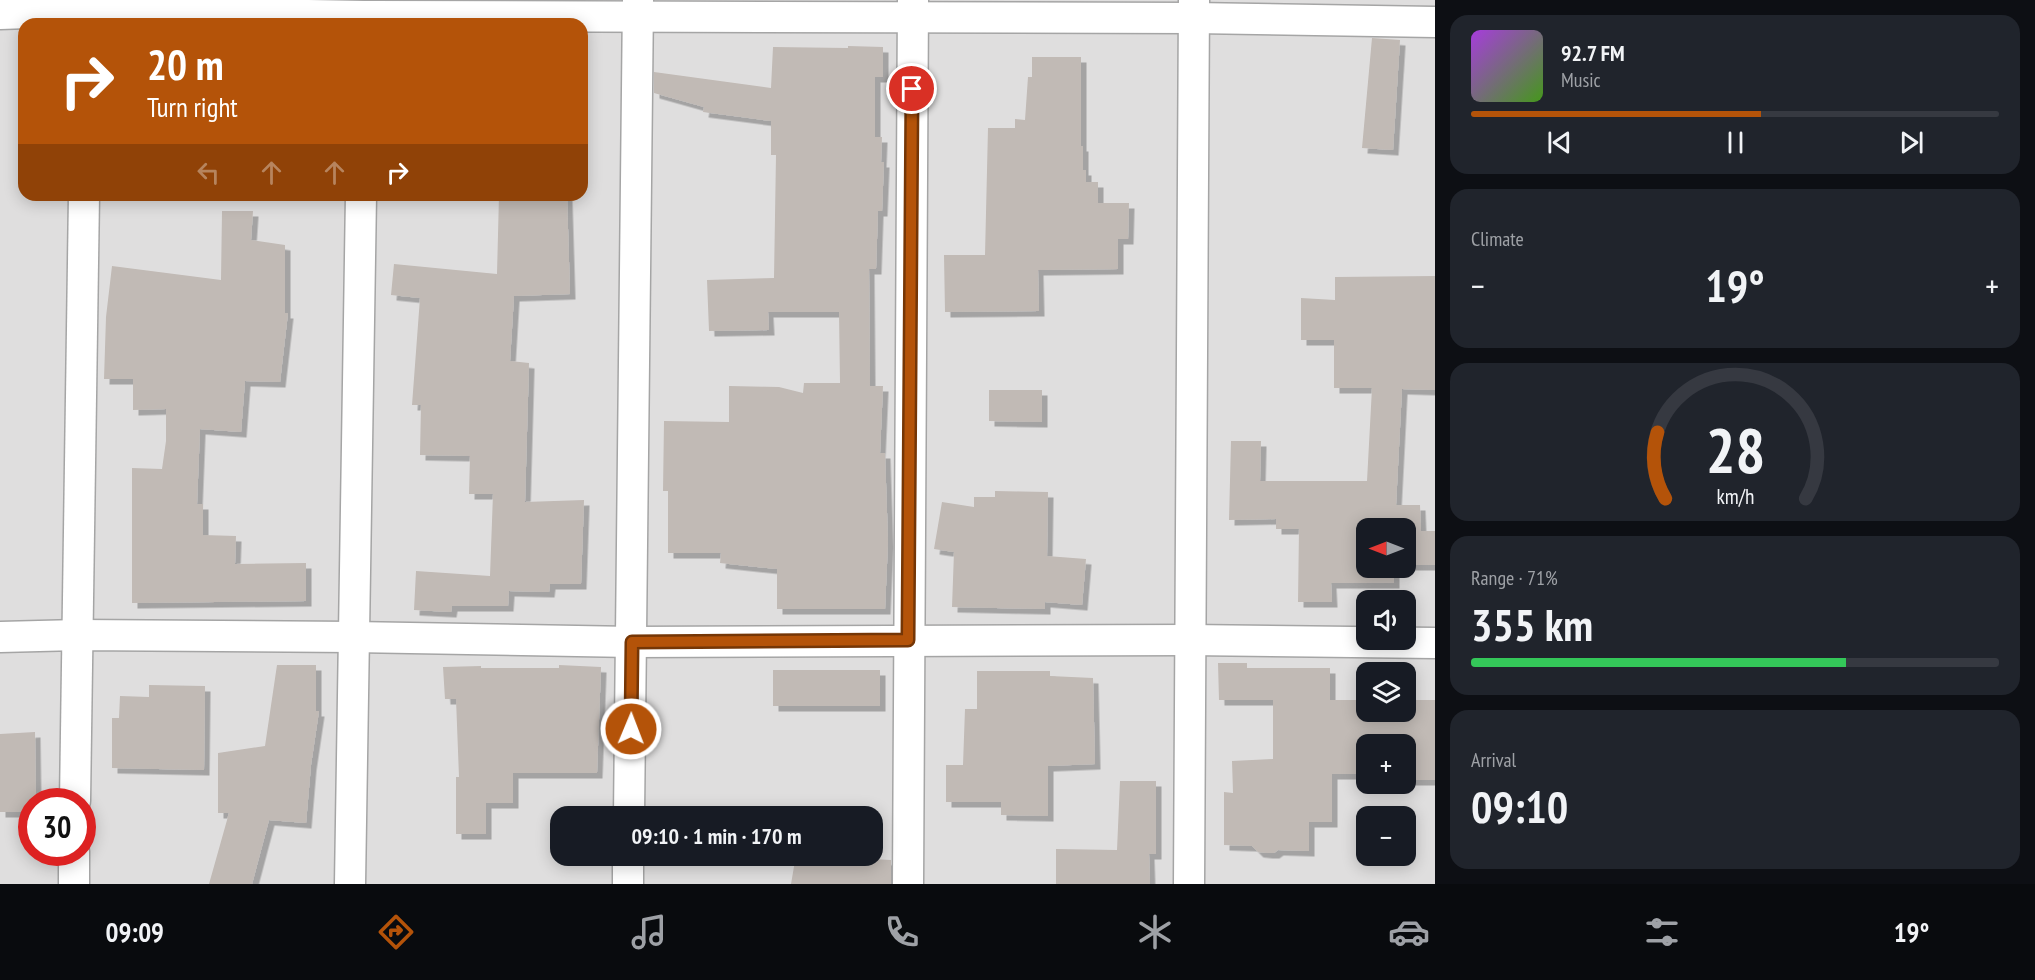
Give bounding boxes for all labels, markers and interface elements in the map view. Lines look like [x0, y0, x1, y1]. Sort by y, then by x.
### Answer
text: 20 m [147, 37, 224, 92]
text: 92.7 FM [1561, 39, 1625, 67]
icon: right [48, 42, 126, 120]
pin [886, 63, 937, 114]
text: Music [1561, 67, 1601, 93]
icon: arrive [895, 72, 928, 105]
text: Turn right [147, 90, 238, 124]
icon: previous [1543, 126, 1576, 159]
icon: pause [1719, 126, 1752, 159]
icon: next [1895, 126, 1928, 159]
icon: left [192, 156, 225, 189]
icon: ahead [255, 156, 288, 189]
icon: ahead [318, 156, 351, 189]
icon: right [381, 156, 414, 189]
text: Climate [1471, 226, 1524, 252]
text: 19° [1705, 256, 1765, 314]
text: − [1471, 264, 1485, 307]
text: + [1985, 264, 1999, 307]
text: 28 [1705, 409, 1765, 490]
text: km/h [1716, 482, 1754, 510]
north arrow [1356, 518, 1416, 578]
map controls [1356, 518, 1416, 866]
text: Range · 71% [1471, 565, 1558, 591]
button: sound [1356, 590, 1416, 650]
text: 355 km [1471, 595, 1593, 653]
button: layers [1356, 662, 1416, 722]
position arrow [599, 697, 663, 761]
button: + [1356, 734, 1416, 794]
text: Arrival [1471, 747, 1516, 773]
text: 09:10 [1471, 777, 1568, 835]
speed limit sign: 30 [18, 788, 96, 866]
button: − [1356, 806, 1416, 866]
text: 09:10 · 1 min · 170 m [631, 822, 802, 850]
icon: directions [375, 911, 417, 953]
icon: music [628, 911, 670, 953]
icon: phone [881, 911, 923, 953]
icon: climate [1134, 911, 1176, 953]
icon: car [1388, 911, 1430, 953]
icon: filters [1641, 911, 1683, 953]
text: 09:09 [106, 915, 164, 949]
text: 19° [1894, 915, 1929, 949]

